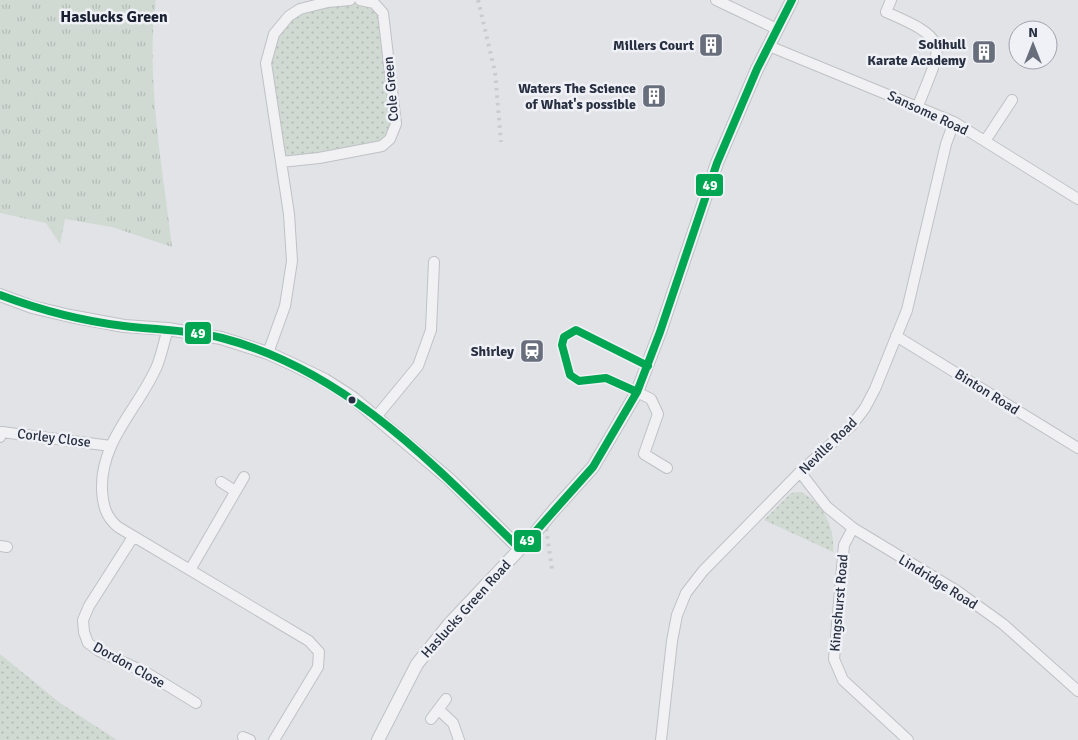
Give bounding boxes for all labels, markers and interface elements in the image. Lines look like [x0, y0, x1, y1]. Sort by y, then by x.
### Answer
district label: Haslucks Green [60, 7, 168, 27]
north arrow [1008, 20, 1058, 70]
text: N [1028, 24, 1038, 41]
building icon: Millers Court [698, 32, 724, 58]
place label: Solihull Karate Academy [867, 36, 967, 69]
place label: Millers Court [613, 37, 695, 54]
building icon: Solihull Karate Academy [971, 39, 997, 65]
street label: Cole Green [380, 56, 402, 122]
place label: Waters The Science of What's possible [518, 80, 636, 113]
building icon: Waters The Science of What's possible [641, 83, 667, 109]
street label: Sansome Road [885, 87, 971, 139]
line badge: 49 [695, 173, 724, 197]
text: 49 [702, 177, 718, 194]
line badge: 49 [184, 321, 212, 345]
text: 49 [190, 325, 206, 342]
station icon: Shirley [519, 338, 545, 364]
place label: Shirley [471, 343, 514, 360]
street label: Binton Road [952, 366, 1022, 418]
unlabelled marker [347, 395, 357, 405]
street label: Neville Road [795, 414, 861, 478]
street label: Corley Close [16, 425, 92, 451]
line badge: 49 [513, 529, 542, 553]
text: 49 [519, 532, 535, 549]
street label: Lindridge Road [895, 551, 981, 613]
street label: Kingshurst Road [826, 554, 852, 652]
street label: Haslucks Green Road [418, 557, 514, 661]
street label: Dordon Close [90, 638, 168, 692]

